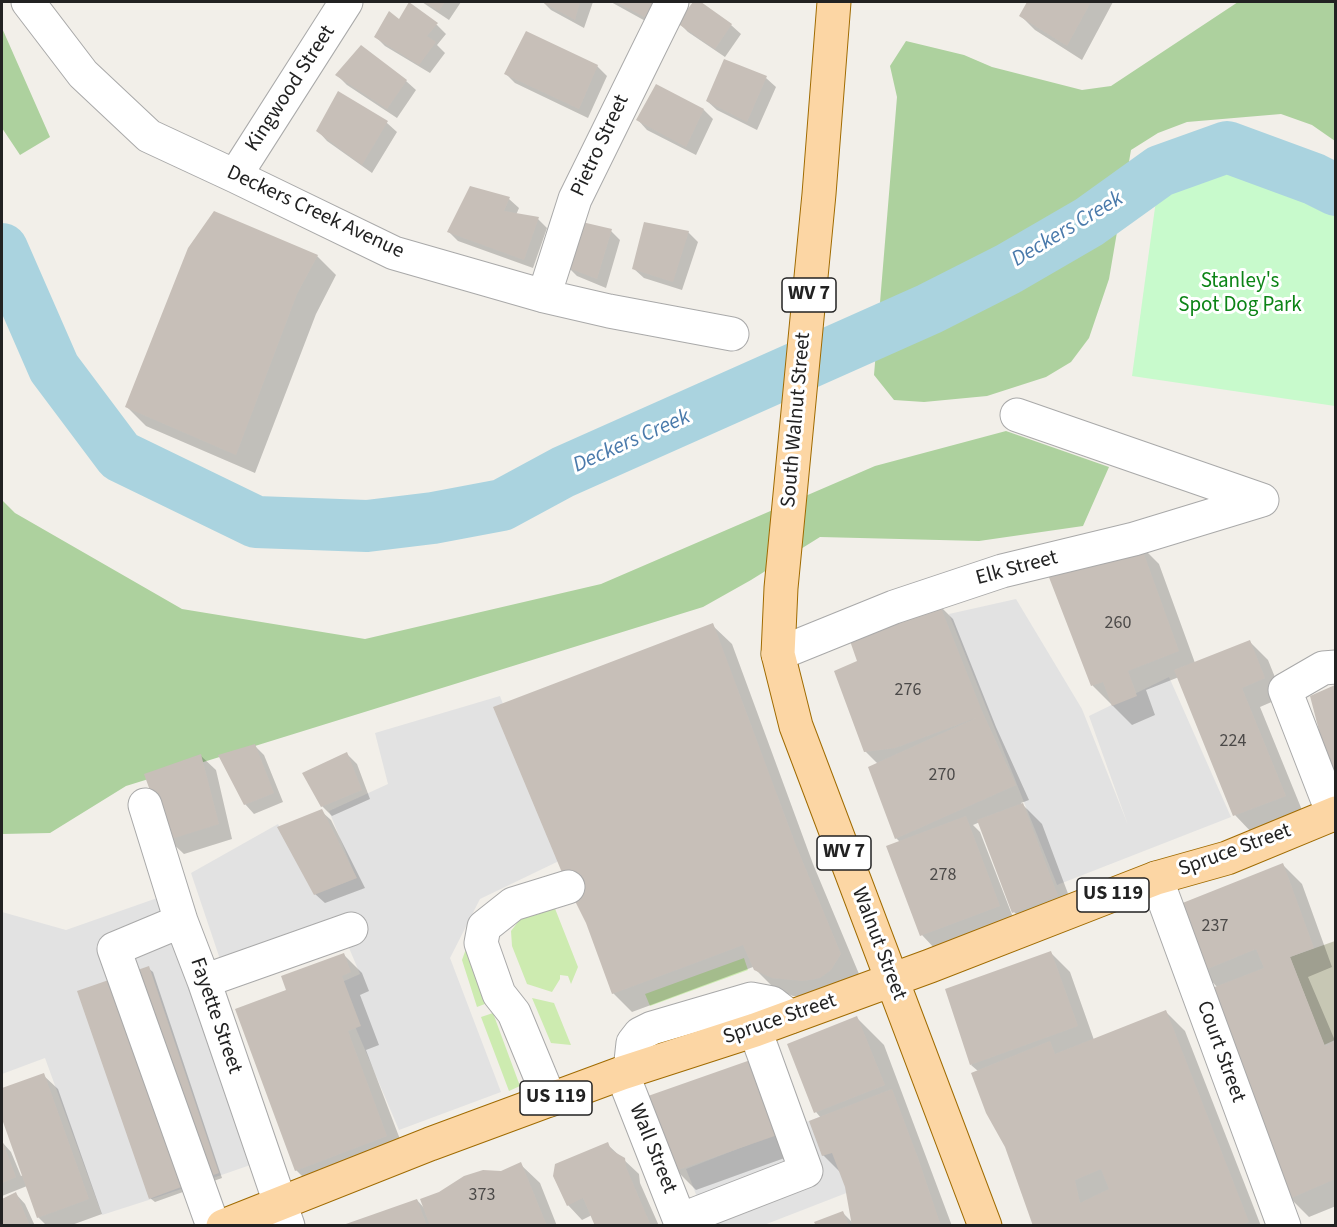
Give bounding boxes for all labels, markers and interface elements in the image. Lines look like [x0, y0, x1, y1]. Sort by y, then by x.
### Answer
street label: Kingwood Street [241, 21, 341, 157]
street label: Pietro Street [566, 91, 636, 201]
street label: Deckers Creek Avenue [222, 161, 408, 265]
water label: Deckers Creek [1007, 186, 1129, 274]
park label: Stanley's Spot Dog Park [1178, 269, 1302, 319]
road number: WV 7 [782, 278, 836, 312]
street label: South Walnut Street [777, 331, 817, 509]
water label: Deckers Creek [569, 404, 695, 480]
street label: Elk Street [973, 546, 1061, 592]
house number: 260 [1105, 613, 1131, 635]
house number: 276 [895, 680, 921, 702]
house number: 224 [1220, 731, 1246, 753]
house number: 270 [929, 765, 955, 787]
street label: Spruce Street [1175, 819, 1295, 883]
road number: WV 7 [817, 836, 871, 870]
house number: 278 [930, 865, 956, 887]
road number: US 119 [1077, 878, 1149, 912]
street label: Walnut Street [845, 884, 911, 1004]
house number: 237 [1202, 916, 1228, 938]
street label: Fayette Street [183, 955, 247, 1077]
street label: Spruce Street [720, 989, 840, 1051]
street label: Court Street [1190, 998, 1250, 1106]
road number: US 119 [520, 1081, 592, 1115]
street label: Wall Street [623, 1101, 681, 1197]
house number: 373 [469, 1185, 495, 1207]

